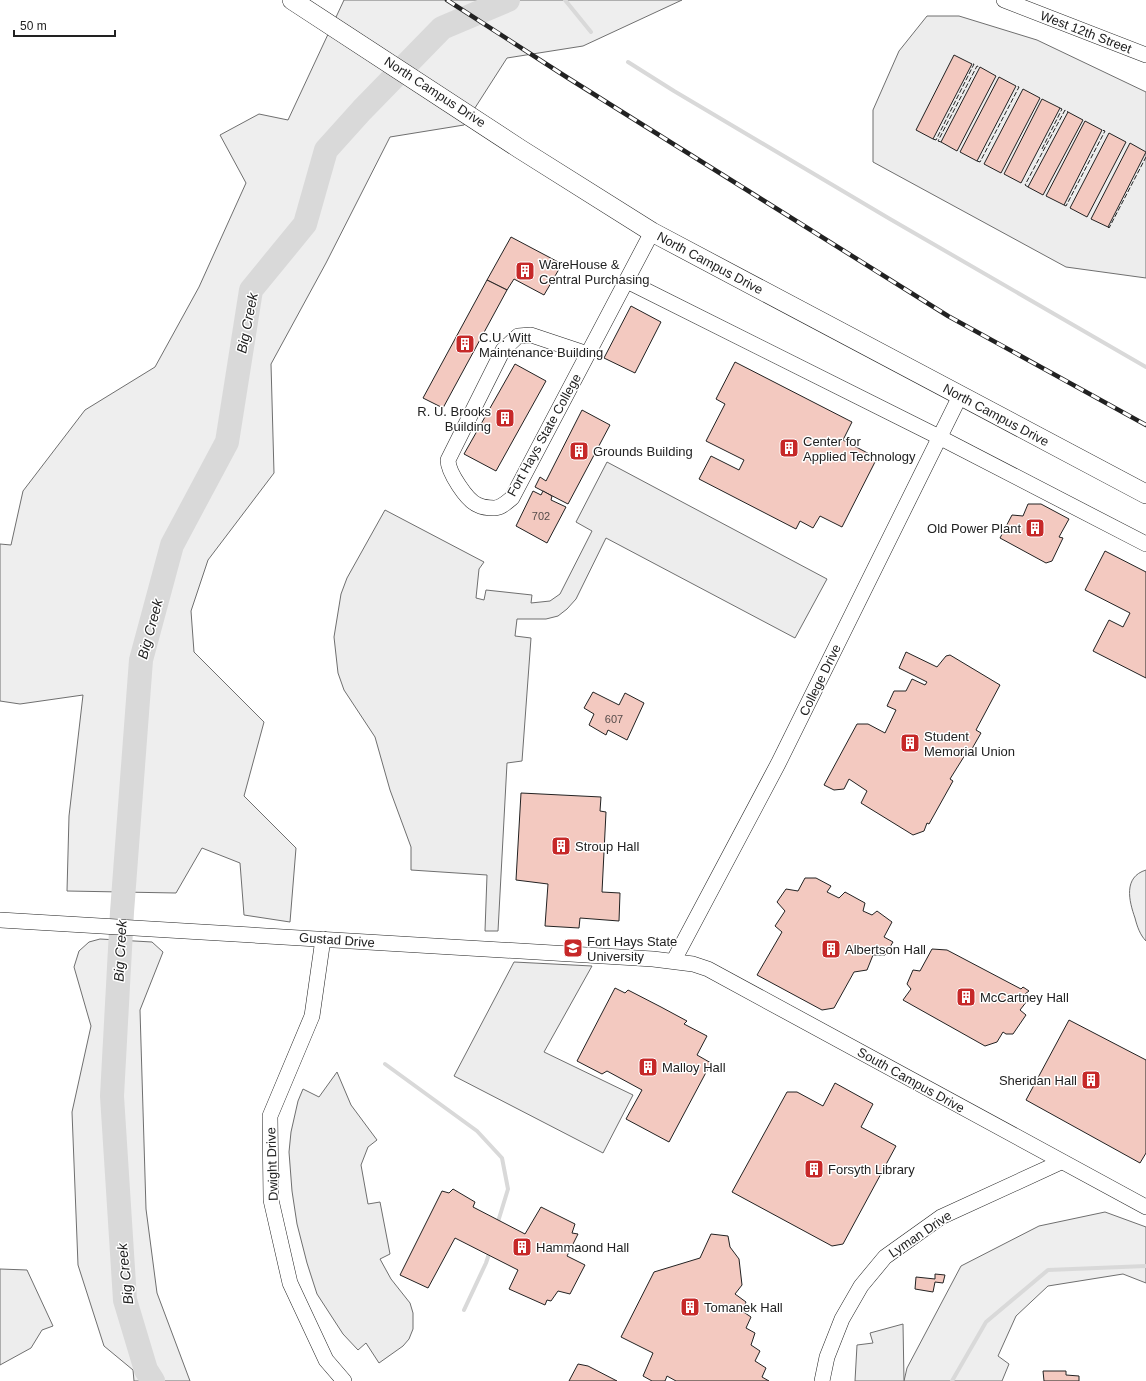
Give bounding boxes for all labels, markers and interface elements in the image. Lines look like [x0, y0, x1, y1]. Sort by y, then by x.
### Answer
street label: West 12th Street [1038, 8, 1134, 56]
scale bar [14, 12, 115, 38]
text: 50 m [20, 19, 47, 33]
street label: North Campus Drive [382, 54, 488, 130]
street label: North Campus Drive [654, 229, 766, 297]
place label: WareHouse & Central Purchasing [539, 257, 650, 287]
building icon: WareHouse & Central Purchasing [514, 260, 536, 282]
water label: Big Creek [233, 290, 261, 355]
place label: C.U. Witt Maintenance Building [479, 330, 603, 360]
building icon: C.U. Witt Maintenance Building [454, 333, 476, 355]
street label: Fort Hays State College [504, 371, 584, 499]
street label: North Campus Drive [940, 381, 1052, 449]
place label: R. U. Brooks Building [417, 404, 491, 434]
building icon: R. U. Brooks Building [494, 407, 516, 429]
place label: Center for Applied Technology [803, 434, 916, 464]
building icon: Center for Applied Technology [778, 437, 800, 459]
building icon: Grounds Building [568, 440, 590, 462]
place label: Grounds Building [593, 444, 693, 459]
house number: 702 [532, 510, 550, 522]
building icon: Old Power Plant [1024, 517, 1046, 539]
place label: Old Power Plant [927, 521, 1021, 536]
water label: Big Creek [134, 596, 166, 661]
street label: College Drive [796, 642, 844, 718]
house number: 607 [605, 713, 623, 725]
place label: Student Memorial Union [924, 729, 1015, 759]
building icon: Student Memorial Union [899, 732, 921, 754]
building icon: Stroup Hall [550, 835, 572, 857]
place label: Stroup Hall [575, 839, 639, 854]
water label: Big Creek [110, 919, 130, 982]
street label: Gustad Drive [299, 930, 375, 950]
place label: Fort Hays State University [587, 934, 677, 964]
school or university icon: Fort Hays State University [562, 937, 584, 959]
building icon: Albertson Hall [820, 938, 842, 960]
place label: Albertson Hall [845, 942, 926, 957]
building icon: McCartney Hall [955, 986, 977, 1008]
place label: McCartney Hall [980, 990, 1069, 1005]
street label: South Campus Drive [855, 1044, 967, 1116]
building icon: Malloy Hall [637, 1056, 659, 1078]
place label: Malloy Hall [662, 1060, 726, 1075]
building icon: Sheridan Hall [1080, 1069, 1102, 1091]
place label: Sheridan Hall [999, 1073, 1077, 1088]
street label: Dwight Drive [263, 1127, 281, 1201]
building icon: Forsyth Library [803, 1158, 825, 1180]
place label: Forsyth Library [828, 1162, 915, 1177]
street label: Lyman Drive [886, 1208, 954, 1260]
building icon: Hammaond Hall [511, 1236, 533, 1258]
place label: Hammaond Hall [536, 1240, 629, 1255]
water label: Big Creek [114, 1242, 136, 1305]
building icon: Tomanek Hall [679, 1296, 701, 1318]
place label: Tomanek Hall [704, 1300, 783, 1315]

